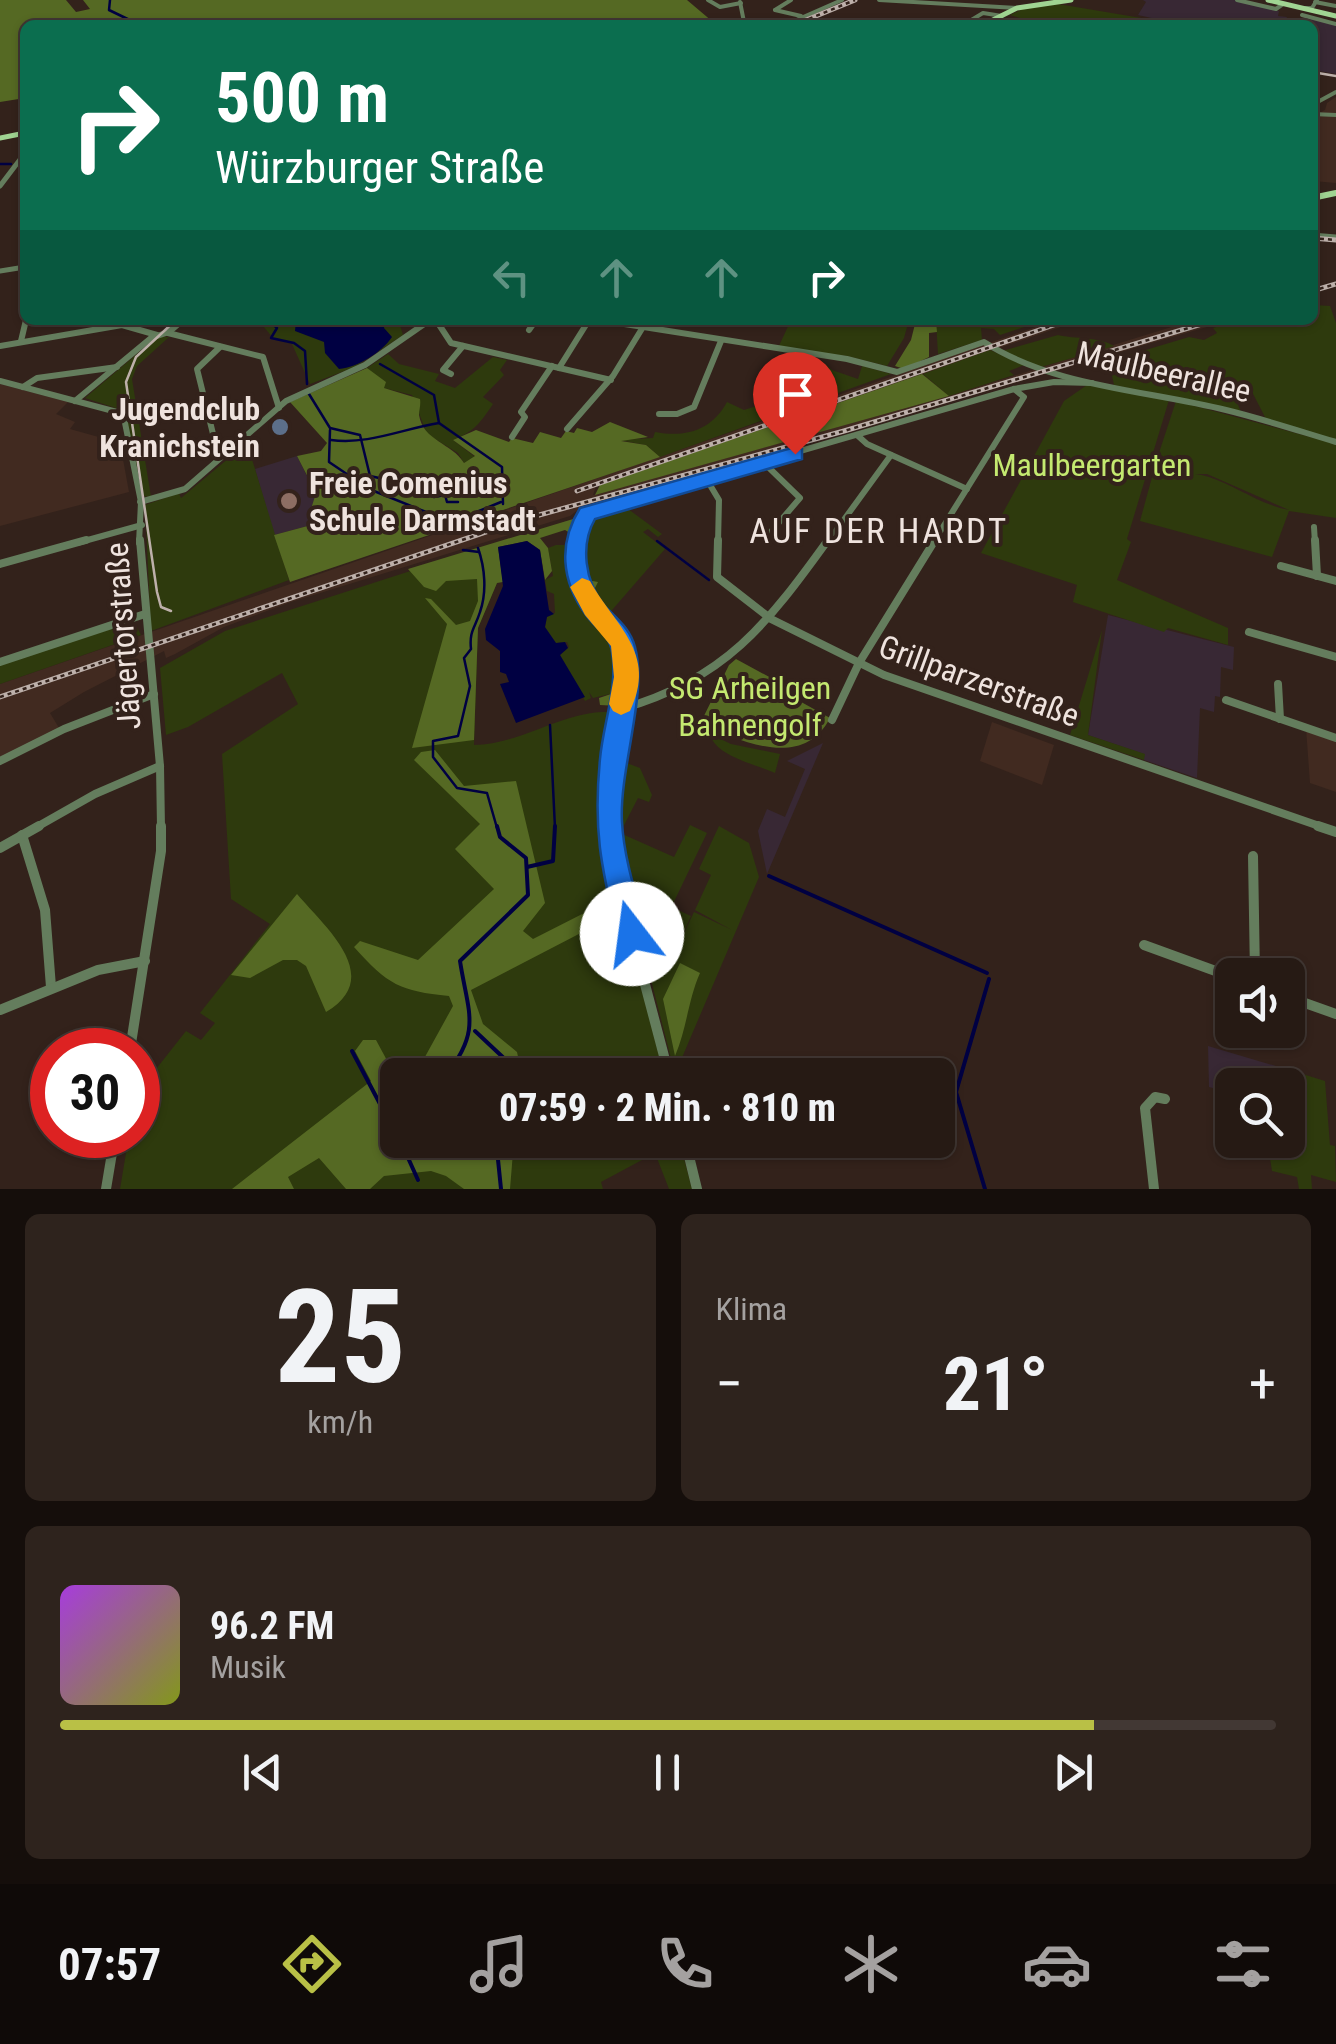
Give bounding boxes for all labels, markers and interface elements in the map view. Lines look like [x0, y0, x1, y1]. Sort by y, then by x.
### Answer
text: 500 m [215, 57, 389, 139]
icon: right [50, 60, 180, 190]
text: Würzburger Straße [215, 141, 544, 194]
icon: left [484, 250, 539, 305]
icon: ahead [589, 250, 644, 305]
icon: ahead [694, 250, 749, 305]
icon: right [799, 250, 854, 305]
street label: Maulbeerallee [1073, 334, 1255, 410]
pin [753, 352, 838, 455]
icon: arrive [768, 367, 823, 422]
place label: Jugendclub Kranichstein [99, 390, 260, 465]
marker: Jugendclub Kranichstein [269, 416, 291, 438]
park label: Maulbeergarten [992, 446, 1192, 484]
place label: Freie Comenius Schule Darmstadt [309, 464, 536, 539]
marker: Freie Comenius Schule Darmstadt [278, 490, 300, 512]
district label: AUF DER HARDT [749, 511, 1009, 552]
street label: Jägertorstraße [98, 541, 148, 731]
street label: Grillparzerstraße [874, 627, 1084, 735]
park label: SG Arheilgen Bahnengolf [669, 669, 831, 744]
position arrow [580, 882, 684, 986]
map controls [1215, 958, 1305, 1158]
button: sound [1215, 958, 1305, 1048]
speed limit sign: 30 [30, 1028, 160, 1158]
button: search [1215, 1068, 1305, 1158]
text: 07:59 · 2 Min. · 810 m [499, 1086, 836, 1130]
text: 25 [275, 1261, 406, 1414]
text: Klima [716, 1290, 787, 1328]
text: 21° [943, 1340, 1049, 1428]
text: − [716, 1352, 743, 1416]
text: + [1249, 1352, 1276, 1416]
text: km/h [307, 1403, 373, 1441]
text: 96.2 FM [210, 1604, 334, 1648]
text: Musik [210, 1648, 286, 1686]
icon: previous [235, 1745, 290, 1800]
icon: pause [640, 1745, 695, 1800]
icon: next [1046, 1745, 1101, 1800]
icon: directions [277, 1929, 347, 1999]
icon: music [464, 1929, 534, 1999]
icon: phone [650, 1929, 720, 1999]
icon: climate [836, 1929, 906, 1999]
icon: car [1022, 1929, 1092, 1999]
icon: filters [1208, 1929, 1278, 1999]
text: 07:57 [58, 1938, 161, 1991]

